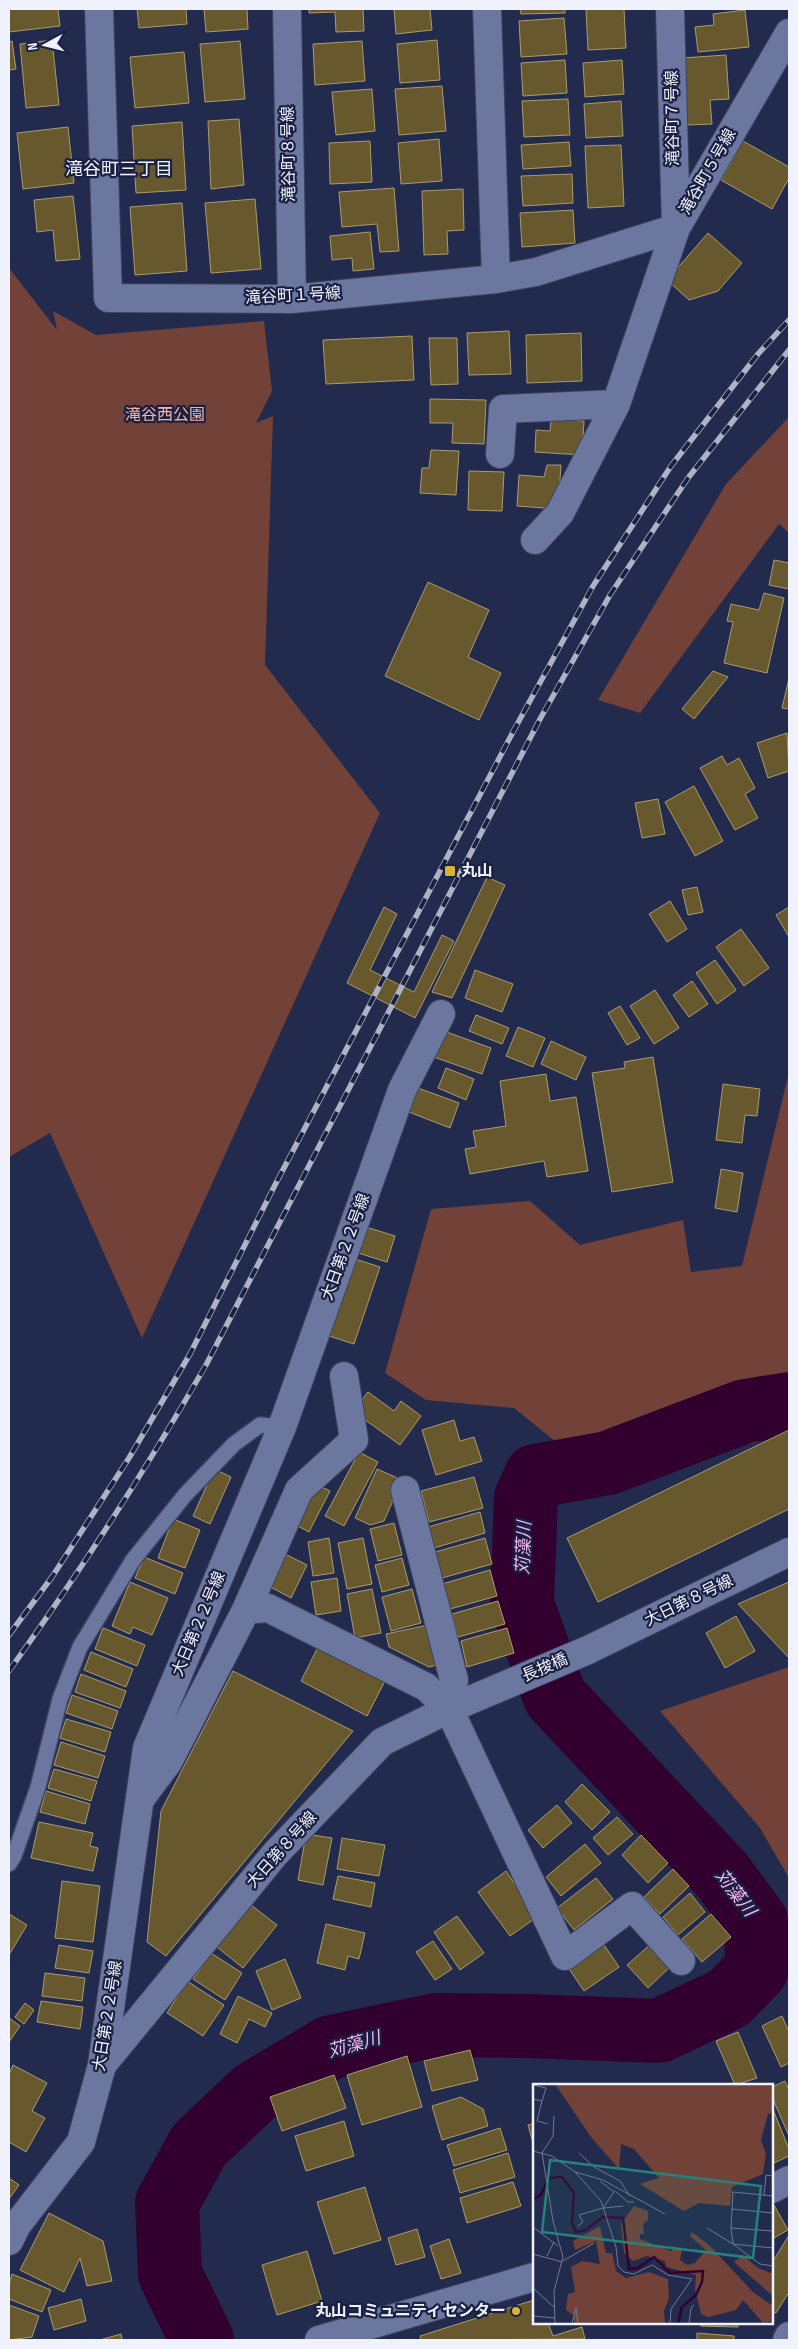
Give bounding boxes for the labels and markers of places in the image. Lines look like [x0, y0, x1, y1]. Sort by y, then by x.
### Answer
place label: 丸山 [461, 862, 493, 881]
marker: 丸山 [443, 864, 457, 878]
place label: 丸山コミュニティセンター [315, 2302, 506, 2321]
marker: 丸山コミュニティセンター [510, 2305, 522, 2317]

